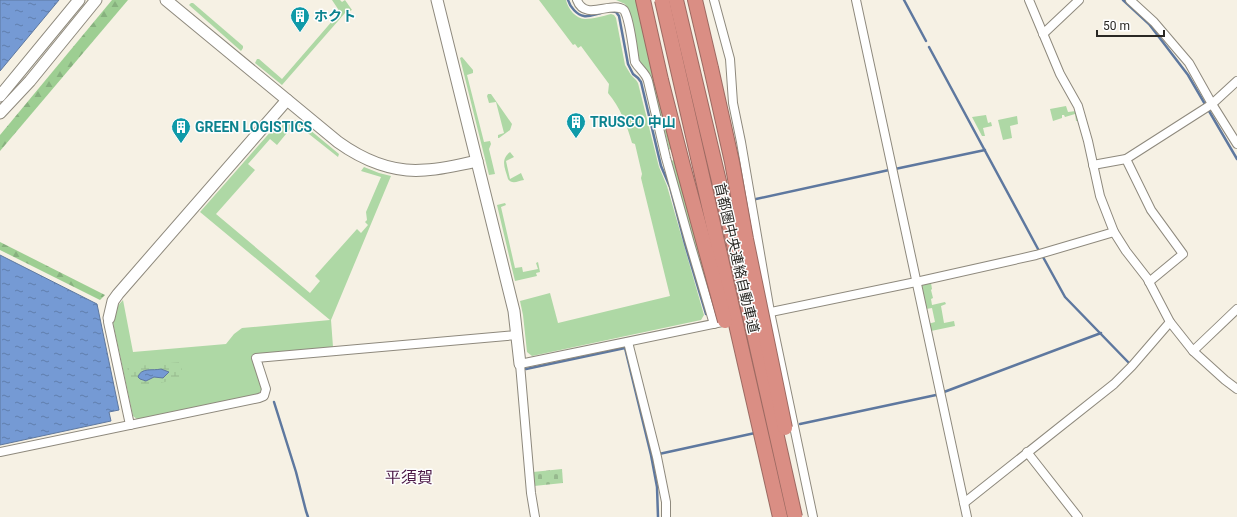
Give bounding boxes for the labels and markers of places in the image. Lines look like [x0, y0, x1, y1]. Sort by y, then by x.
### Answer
building icon: ホクト [289, 5, 311, 33]
place label: ホクト [314, 8, 356, 24]
building icon: TRUSCO 中山 [565, 111, 587, 139]
place label: TRUSCO 中山 [590, 114, 676, 130]
building icon: GREEN LOGISTICS [170, 116, 192, 144]
place label: GREEN LOGISTICS [195, 119, 313, 135]

